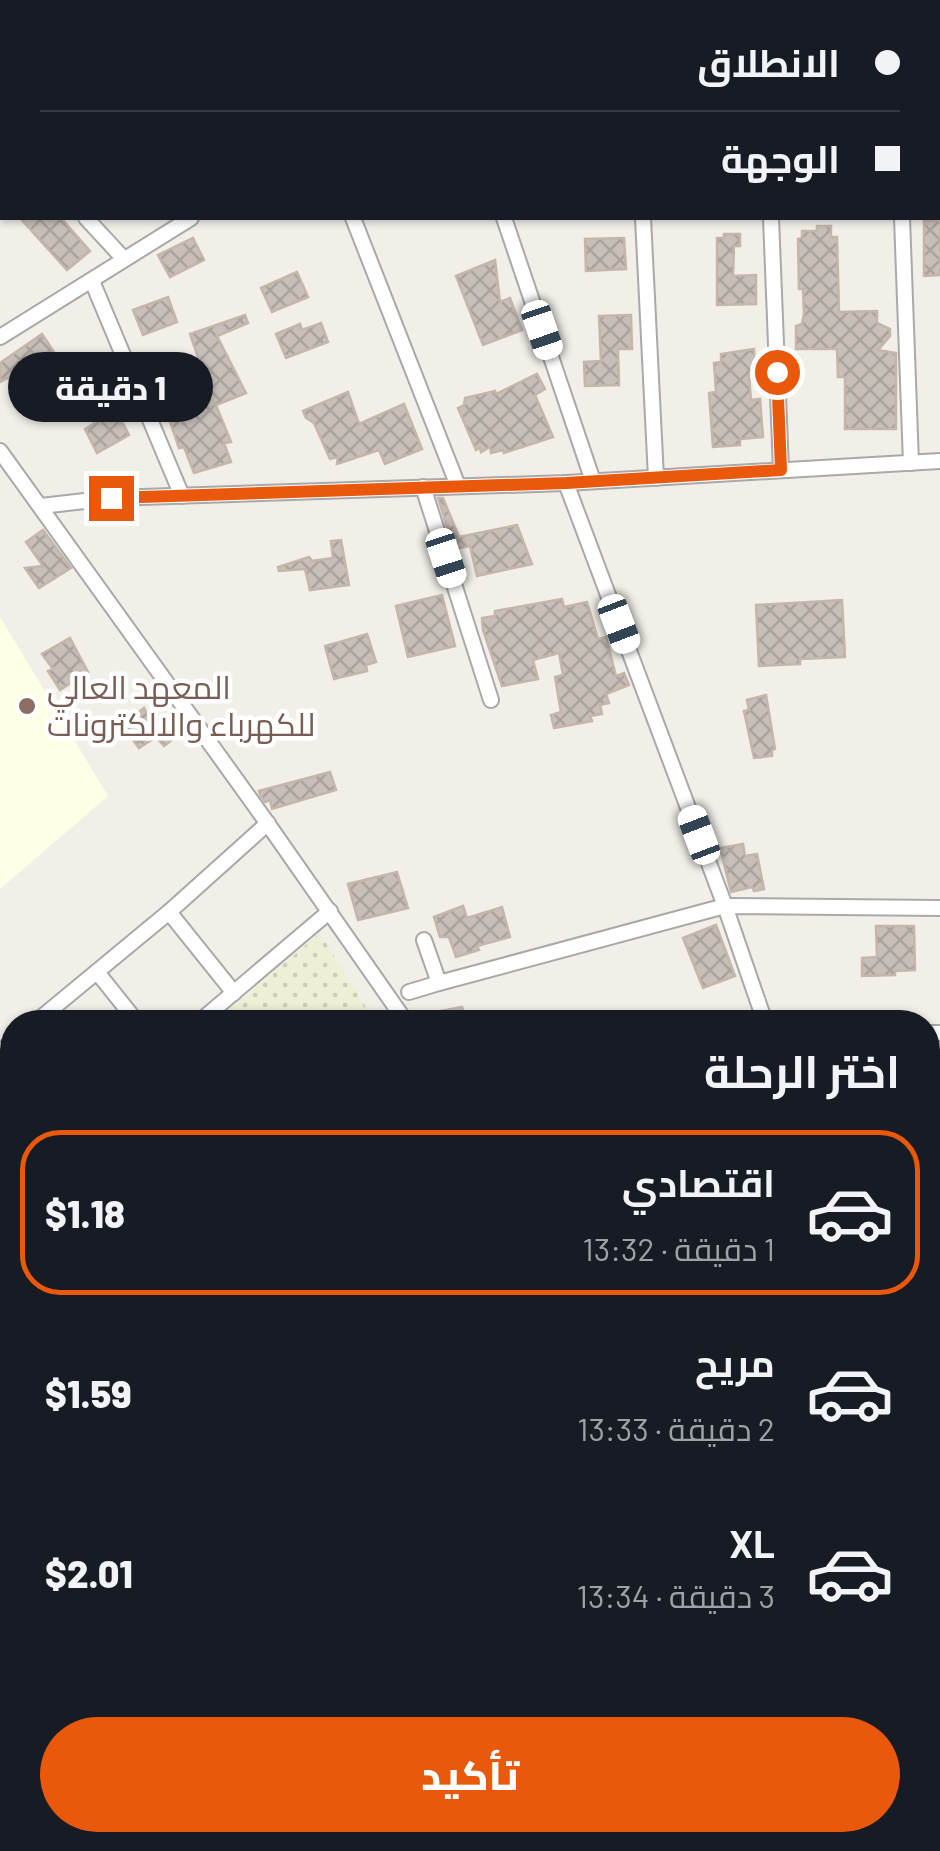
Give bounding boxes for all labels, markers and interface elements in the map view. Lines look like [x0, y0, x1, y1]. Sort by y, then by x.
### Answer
text: الانطلاق [697, 39, 840, 85]
text: الوجهة [721, 135, 840, 181]
car [518, 297, 566, 363]
route start [755, 350, 800, 395]
callout: 1 دقيقة [8, 353, 214, 423]
text: 1 دقيقة [55, 368, 166, 406]
route end [89, 476, 134, 521]
car [422, 525, 470, 591]
car [594, 591, 644, 657]
place label: المعهد العالي للكهرباء والالكترونات [47, 667, 315, 744]
marker: المعهد العالي للكهرباء والالكترونات [16, 695, 38, 717]
car [674, 802, 724, 868]
text: اختر الرحلة [704, 1043, 900, 1097]
text: اقتصادي [622, 1159, 775, 1205]
icon: car [805, 1168, 895, 1258]
text: $1.18 [45, 1190, 125, 1236]
text: 1 دقيقة · 13:32 [582, 1229, 775, 1267]
text: مريح [695, 1339, 775, 1385]
icon: car [805, 1348, 895, 1438]
text: $1.59 [45, 1370, 132, 1416]
text: 2 دقيقة · 13:33 [577, 1409, 775, 1447]
text: XL [729, 1520, 775, 1566]
icon: car [805, 1528, 895, 1618]
text: $2.01 [45, 1550, 133, 1596]
text: 3 دقيقة · 13:34 [577, 1576, 775, 1614]
button: تأكيد [40, 1717, 900, 1832]

